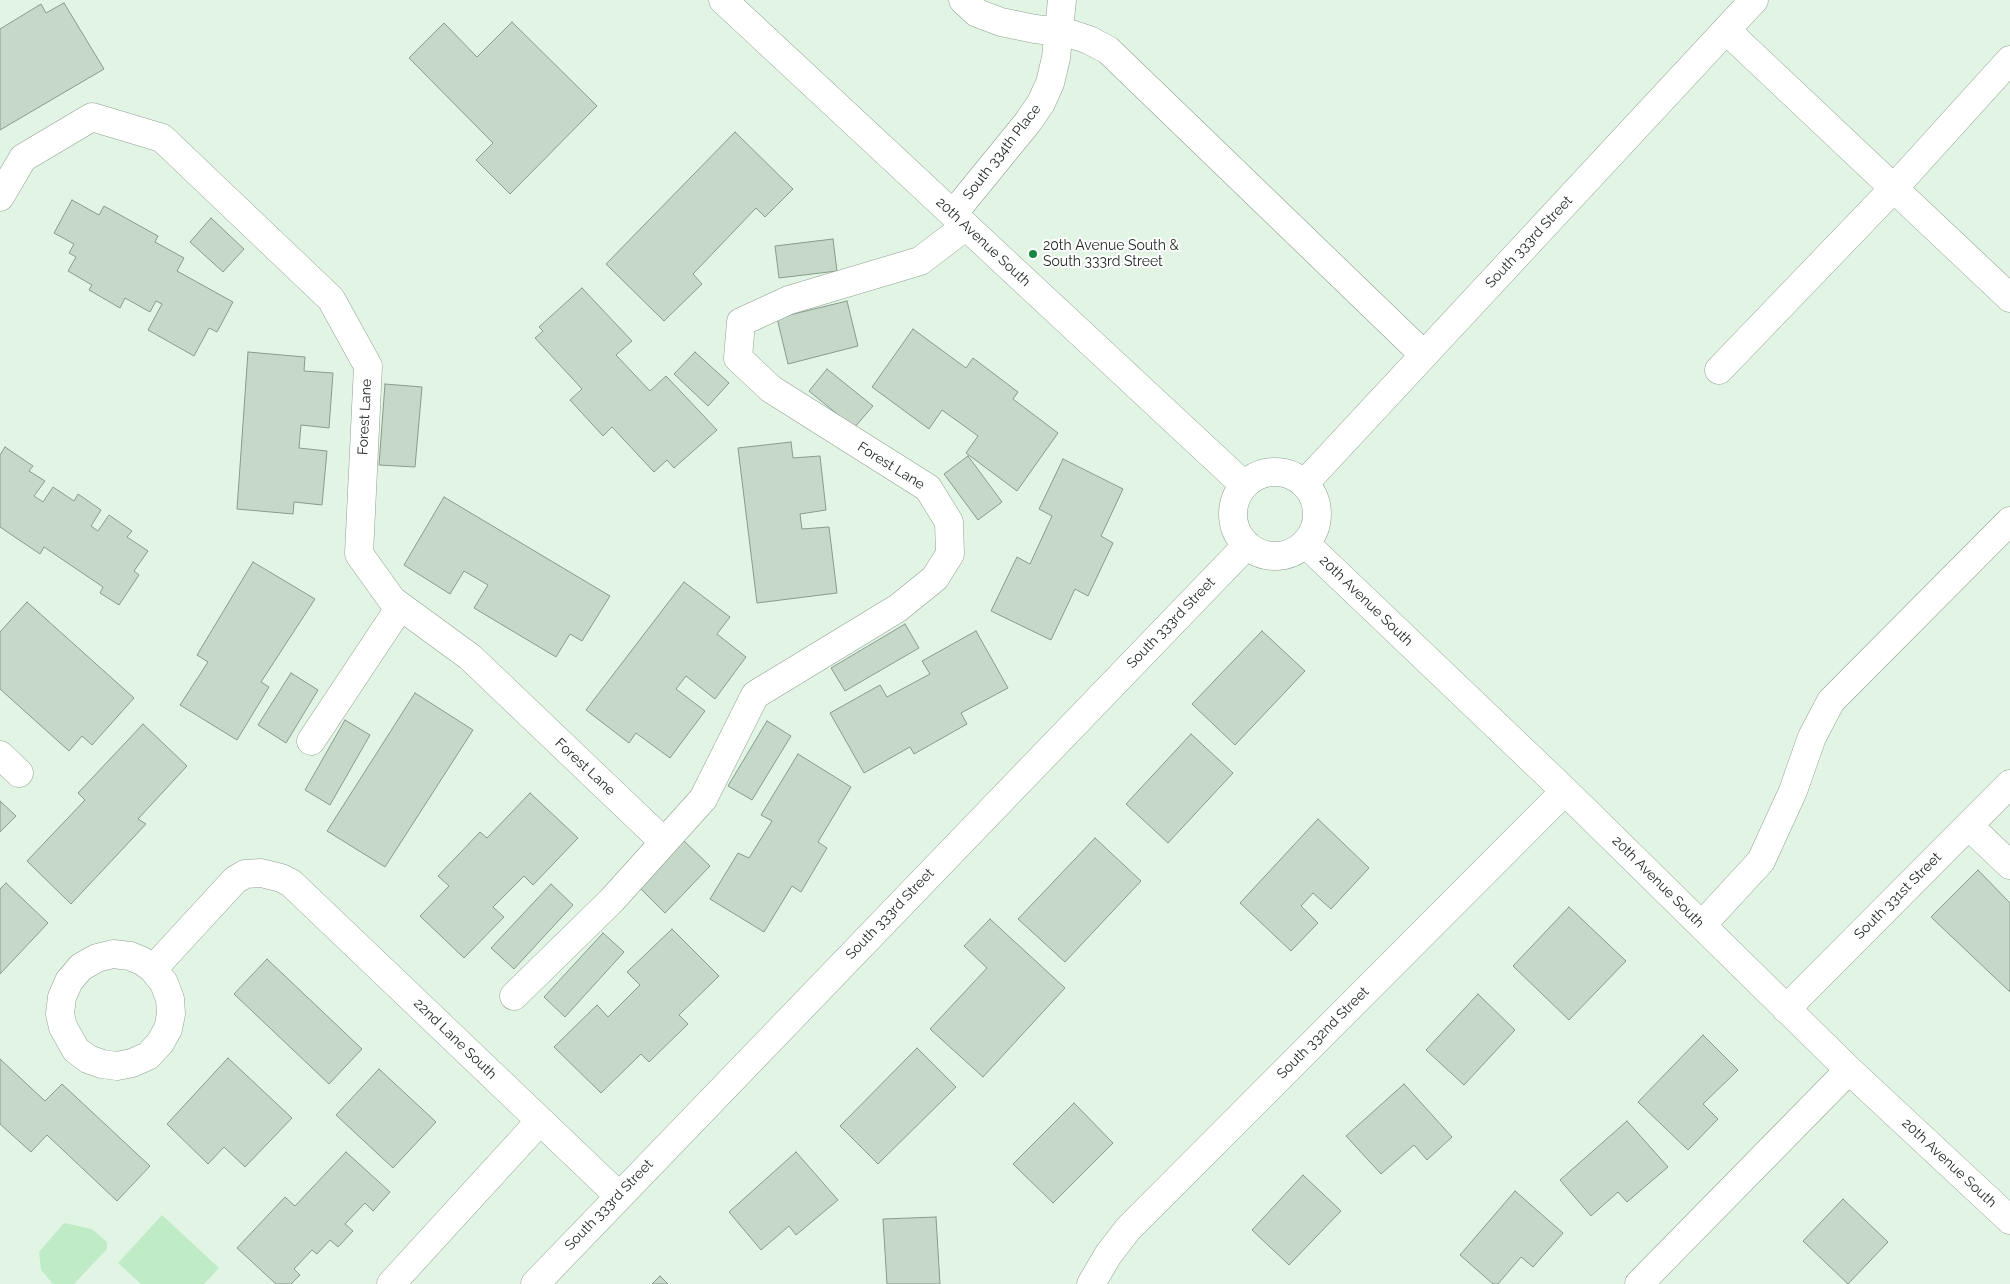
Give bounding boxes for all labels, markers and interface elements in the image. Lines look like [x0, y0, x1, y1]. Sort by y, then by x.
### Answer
street label: South 334th Place [959, 101, 1045, 203]
street label: South 333rd Street [1482, 192, 1576, 292]
street label: 20th Avenue South [932, 194, 1034, 290]
place label: 20th Avenue South & South 333rd Street [1043, 238, 1179, 270]
marker: 20th Avenue South & South 333rd Street [1027, 248, 1039, 260]
street label: Forest Lane [355, 379, 375, 455]
street label: Forest Lane [854, 439, 928, 493]
street label: 20th Avenue South [1316, 552, 1416, 650]
street label: South 333rd Street [1123, 574, 1219, 672]
street label: Forest Lane [551, 735, 619, 799]
street label: 20th Avenue South [1609, 833, 1707, 931]
street label: South 331st Street [1851, 849, 1945, 943]
street label: South 333rd Street [842, 865, 938, 963]
street label: South 332nd Street [1274, 984, 1372, 1082]
street label: 22nd Lane South [410, 995, 500, 1083]
street label: 20th Avenue South [1898, 1115, 2000, 1211]
street label: South 333rd Street [561, 1156, 657, 1254]

